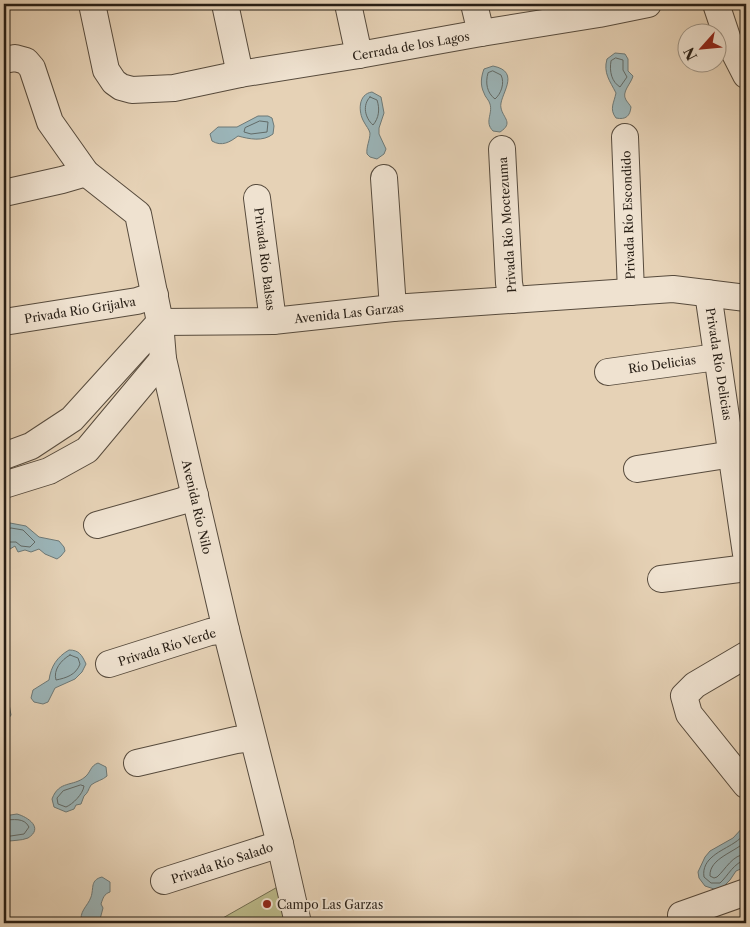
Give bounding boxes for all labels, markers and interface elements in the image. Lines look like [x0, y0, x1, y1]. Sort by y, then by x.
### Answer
north arrow [678, 22, 728, 72]
street label: Cerrada de los Lagos [351, 28, 471, 64]
text: N [680, 44, 701, 63]
street label: Privada Río Escondido [618, 150, 638, 280]
street label: Privada Río Moctezuma [495, 156, 519, 293]
street label: Privada Río Balsas [251, 207, 279, 311]
street label: Privada Río Grijalva [23, 294, 137, 326]
street label: Avenida Las Garzas [292, 300, 405, 326]
street label: Privada Río Delicias [703, 307, 735, 421]
street label: Río Delicias [627, 352, 697, 376]
street label: Avenida Río Nilo [179, 457, 215, 556]
street label: Privada Río Verde [116, 625, 218, 669]
street label: Privada Río Salado [169, 839, 275, 887]
place label: Campo Las Garzas [277, 897, 383, 912]
marker: Campo Las Garzas [261, 898, 273, 910]

